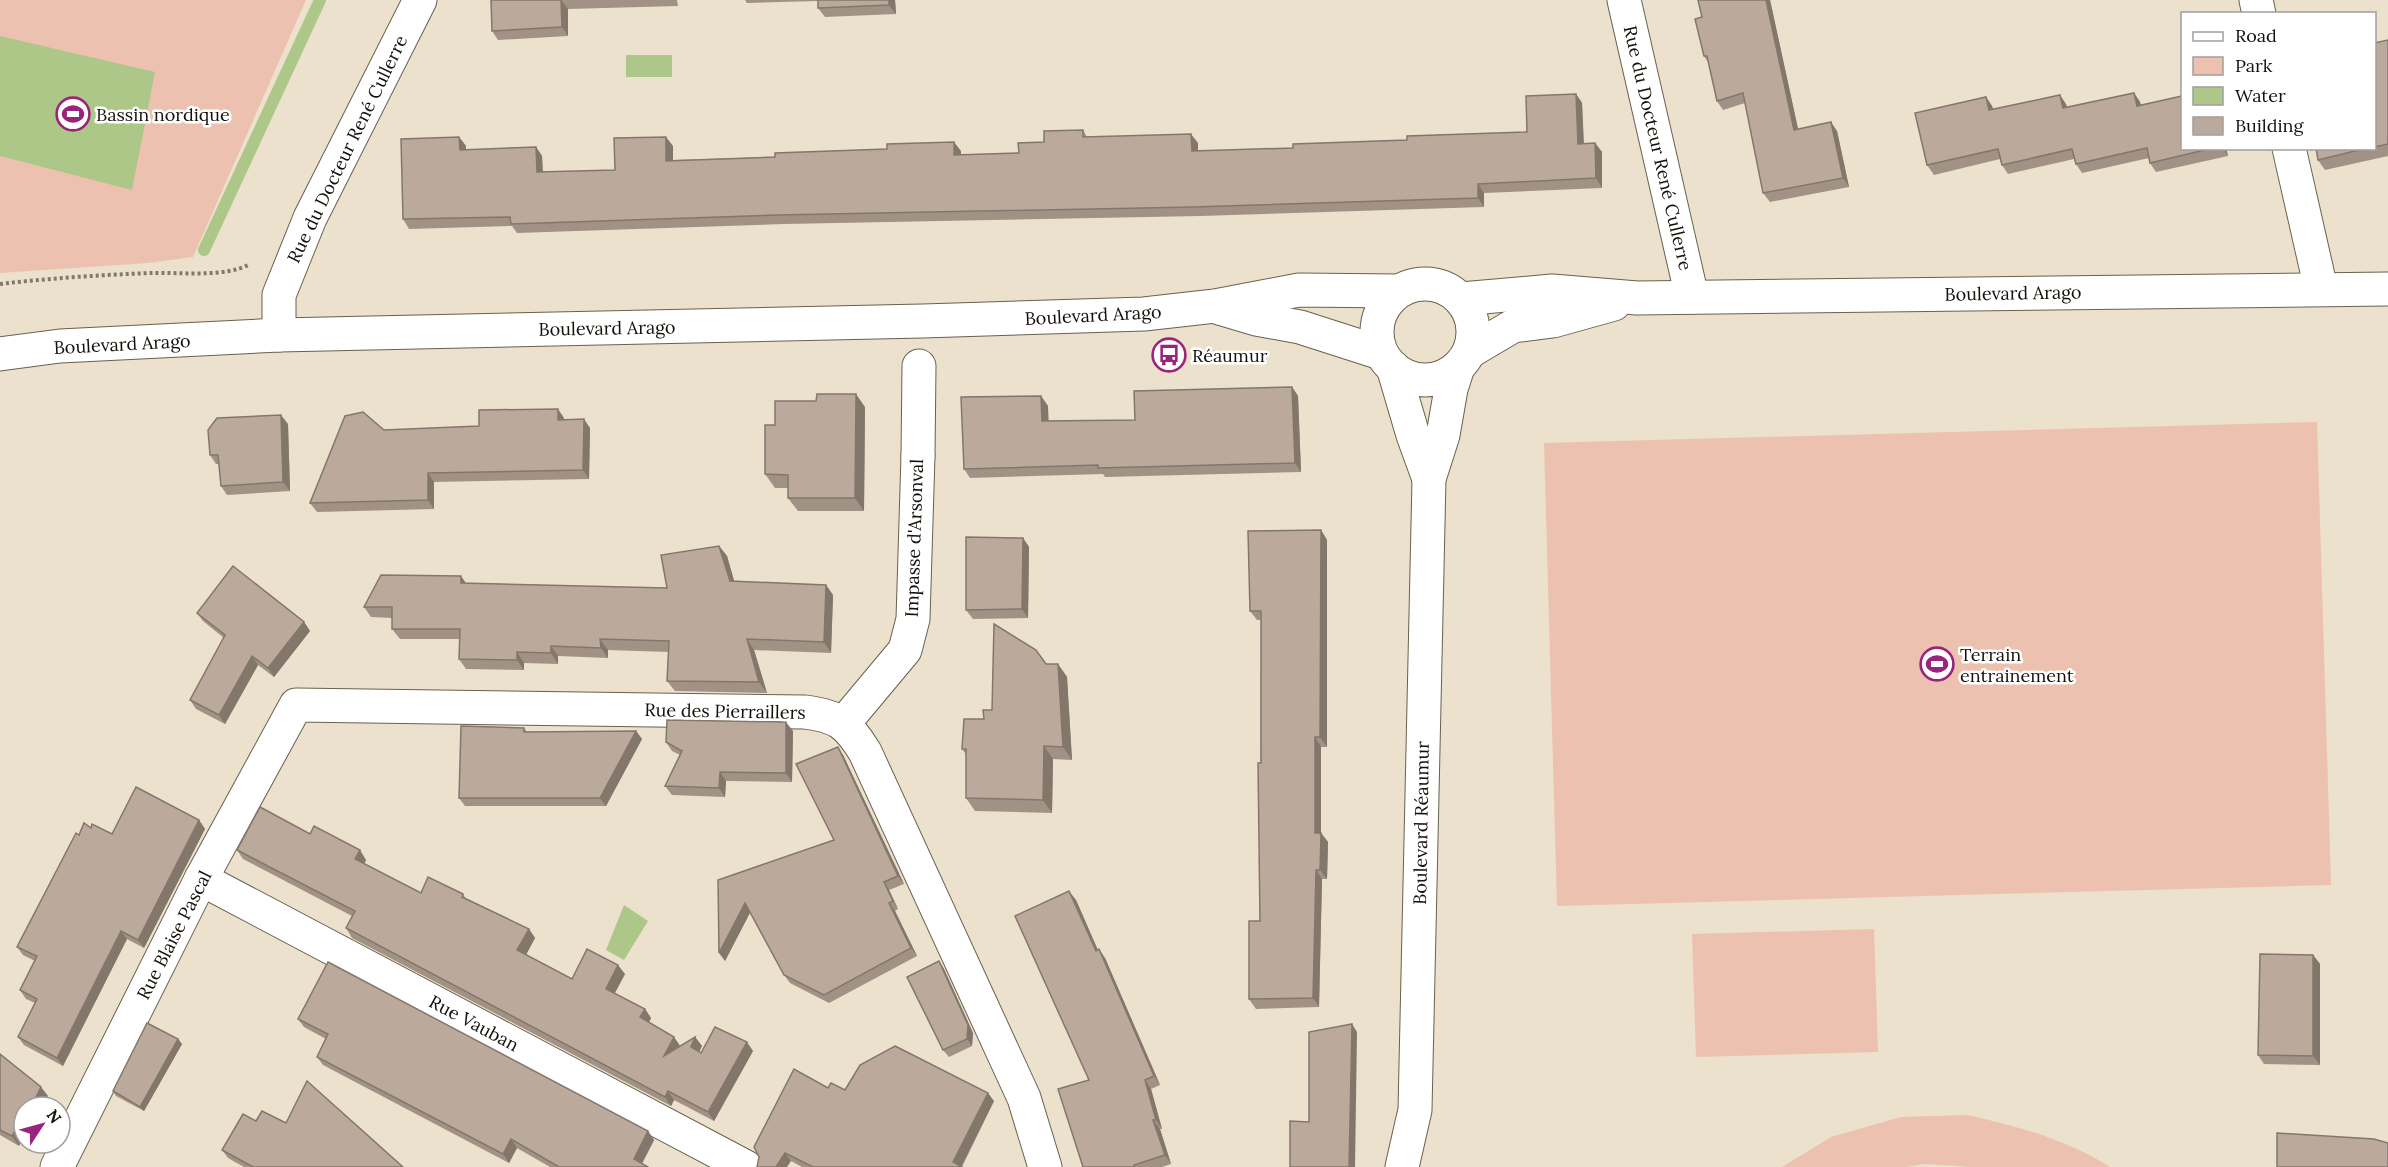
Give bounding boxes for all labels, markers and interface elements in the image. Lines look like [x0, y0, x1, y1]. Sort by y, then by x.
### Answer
legend [2181, 12, 2376, 150]
street label: Rue du Docteur René Cullerre [1619, 23, 1697, 273]
text: Road [2235, 24, 2277, 47]
street label: Rue du Docteur René Cullerre [282, 31, 412, 267]
text: Park [2235, 54, 2273, 77]
text: Water [2235, 84, 2286, 107]
sports icon: Bassin nordique [55, 96, 91, 132]
place label: Bassin nordique [96, 103, 230, 126]
text: Building [2235, 114, 2305, 137]
street label: Boulevard Arago [1944, 280, 2082, 306]
street label: Boulevard Arago [1024, 300, 1162, 330]
street label: Boulevard Arago [538, 315, 676, 341]
street label: Boulevard Arago [53, 329, 191, 359]
bus stop icon: Réaumur [1151, 337, 1187, 373]
place label: Réaumur [1192, 344, 1268, 367]
street label: Impasse d'Arsonval [900, 458, 928, 618]
place label: Terrain entrainement [1960, 643, 2074, 687]
sports icon: Terrain entrainement [1919, 646, 1955, 682]
street label: Rue des Pierraillers [644, 698, 806, 724]
street label: Boulevard Réaumur [1408, 741, 1434, 905]
street label: Rue Blaise Pascal [132, 867, 216, 1003]
street label: Rue Vauban [425, 990, 523, 1056]
north arrow [12, 1095, 72, 1155]
text: N [42, 1105, 66, 1127]

